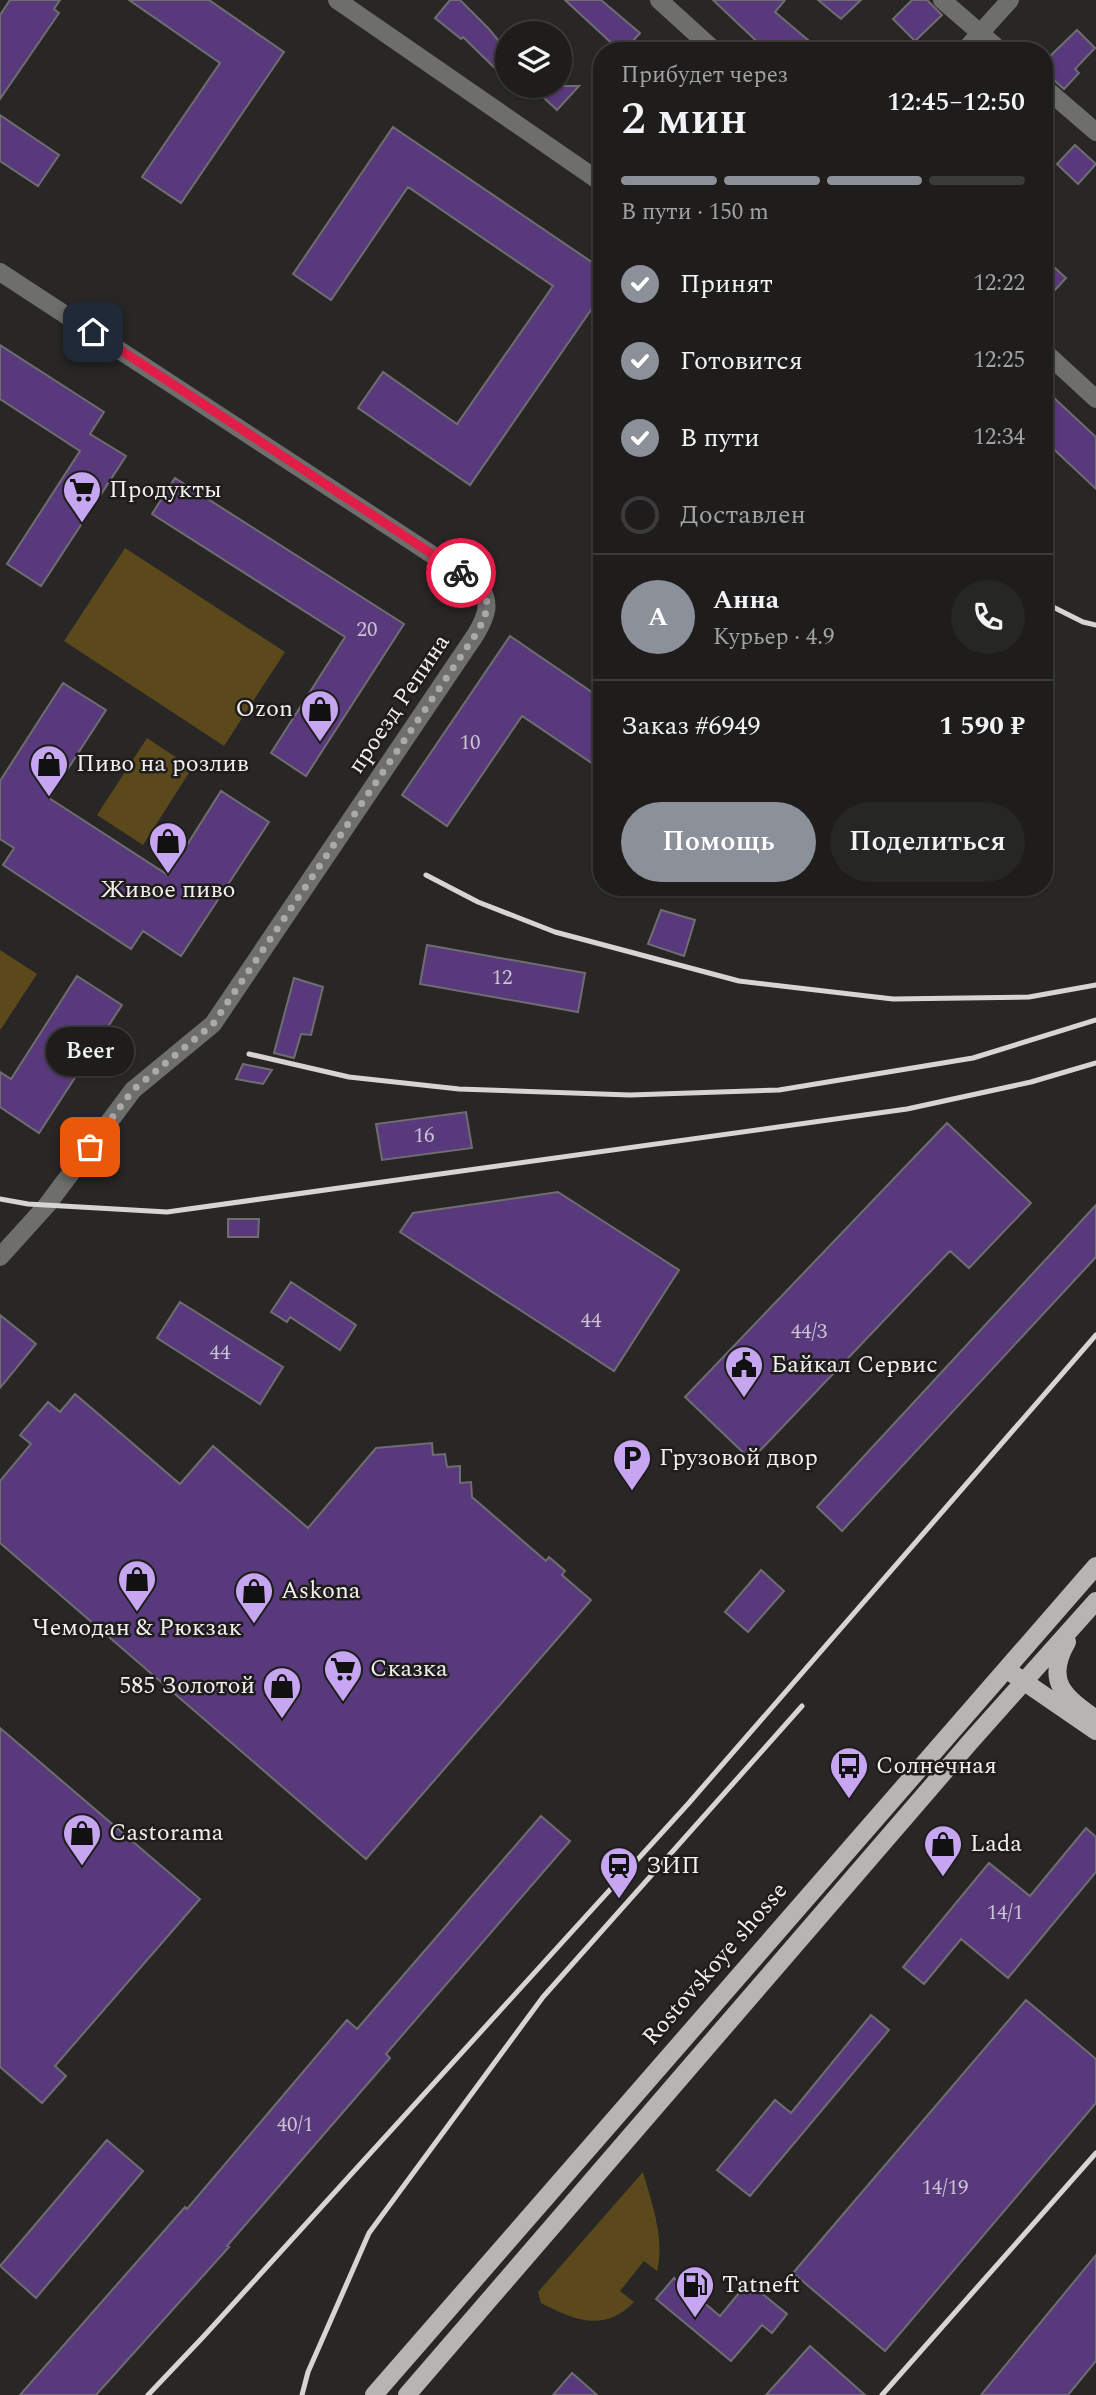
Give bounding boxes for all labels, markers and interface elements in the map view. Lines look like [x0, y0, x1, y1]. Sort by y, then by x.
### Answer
map controls [495, 21, 572, 98]
button: layers [495, 21, 572, 98]
text: Прибудет через [621, 58, 788, 93]
text: 12:45–12:50 [887, 82, 1025, 122]
text: 2 мин [621, 84, 747, 154]
text: В пути · 150 m [621, 195, 769, 230]
text: Принят [680, 264, 773, 304]
icon: check [621, 265, 659, 303]
text: 12:22 [973, 266, 1025, 301]
pin [63, 302, 123, 362]
icon: home [74, 313, 112, 351]
text: Готовится [680, 341, 803, 381]
icon: check [621, 342, 659, 380]
text: 12:25 [973, 343, 1025, 378]
text: В пути [680, 418, 760, 458]
icon: check [621, 419, 659, 457]
text: 12:34 [973, 420, 1025, 455]
supermarket icon: Продукты [61, 469, 103, 524]
place label: Продукты [109, 472, 222, 508]
text: Доставлен [680, 495, 806, 535]
courier [426, 538, 496, 608]
icon: bike [442, 554, 480, 592]
text: Анна [713, 580, 779, 620]
button: phone [951, 580, 1025, 654]
text: А [648, 597, 668, 637]
house number: 20 [357, 614, 378, 646]
text: Курьер · 4.9 [713, 620, 835, 655]
street label: проезд Репина [339, 627, 459, 781]
shop icon: Ozon [299, 688, 341, 743]
place label: Ozon [235, 691, 293, 727]
text: Заказ #6949 [621, 706, 760, 746]
text: 1 590 ₽ [939, 706, 1025, 746]
house number: 10 [460, 727, 481, 759]
shop icon: Пиво на розлив [28, 743, 70, 798]
place label: Пиво на розлив [76, 746, 249, 782]
button: Помощь [621, 802, 816, 882]
button: Поделиться [830, 802, 1025, 882]
shop icon: Живое пиво [147, 820, 189, 875]
place label: Живое пиво [101, 872, 235, 908]
house number: 12 [492, 962, 513, 994]
callout: Beer [46, 1028, 134, 1077]
text: Beer [66, 1034, 114, 1069]
pin [60, 1117, 120, 1177]
house number: 16 [414, 1120, 435, 1152]
icon: bag [71, 1128, 109, 1166]
house number: 44 [581, 1305, 602, 1337]
house number: 44/3 [791, 1316, 828, 1348]
house number: 44 [210, 1337, 231, 1369]
public building icon: Байкал Сервис [723, 1344, 765, 1399]
place label: Байкал Сервис [771, 1347, 938, 1383]
parking icon: Грузовой двор [611, 1437, 653, 1492]
place label: Грузовой двор [659, 1440, 818, 1476]
shop icon: Чемодан & Рюкзак [116, 1558, 158, 1613]
shop icon: Askona [233, 1570, 275, 1625]
place label: Askona [281, 1573, 361, 1609]
place label: Чемодан & Рюкзак [32, 1610, 242, 1646]
supermarket icon: Сказка [322, 1648, 364, 1703]
place label: Сказка [370, 1651, 448, 1687]
shop icon: 585 Золотой [261, 1665, 303, 1720]
place label: 585 Золотой [119, 1668, 255, 1704]
bus stop icon: Солнечная [828, 1745, 870, 1800]
place label: Солнечная [876, 1748, 997, 1784]
shop icon: Castorama [61, 1812, 103, 1867]
place label: Castorama [109, 1815, 224, 1851]
shop icon: Lada [922, 1823, 964, 1878]
place label: Lada [970, 1826, 1022, 1862]
station icon: ЗИП [598, 1845, 640, 1900]
place label: ЗИП [646, 1848, 700, 1884]
street label: Rostovskoye shosse [634, 1874, 796, 2054]
house number: 14/1 [987, 1897, 1023, 1929]
house number: 40/1 [277, 2109, 313, 2141]
house number: 14/19 [921, 2172, 969, 2204]
fuel station icon: Tatneft [674, 2264, 716, 2319]
place label: Tatneft [722, 2267, 800, 2303]

